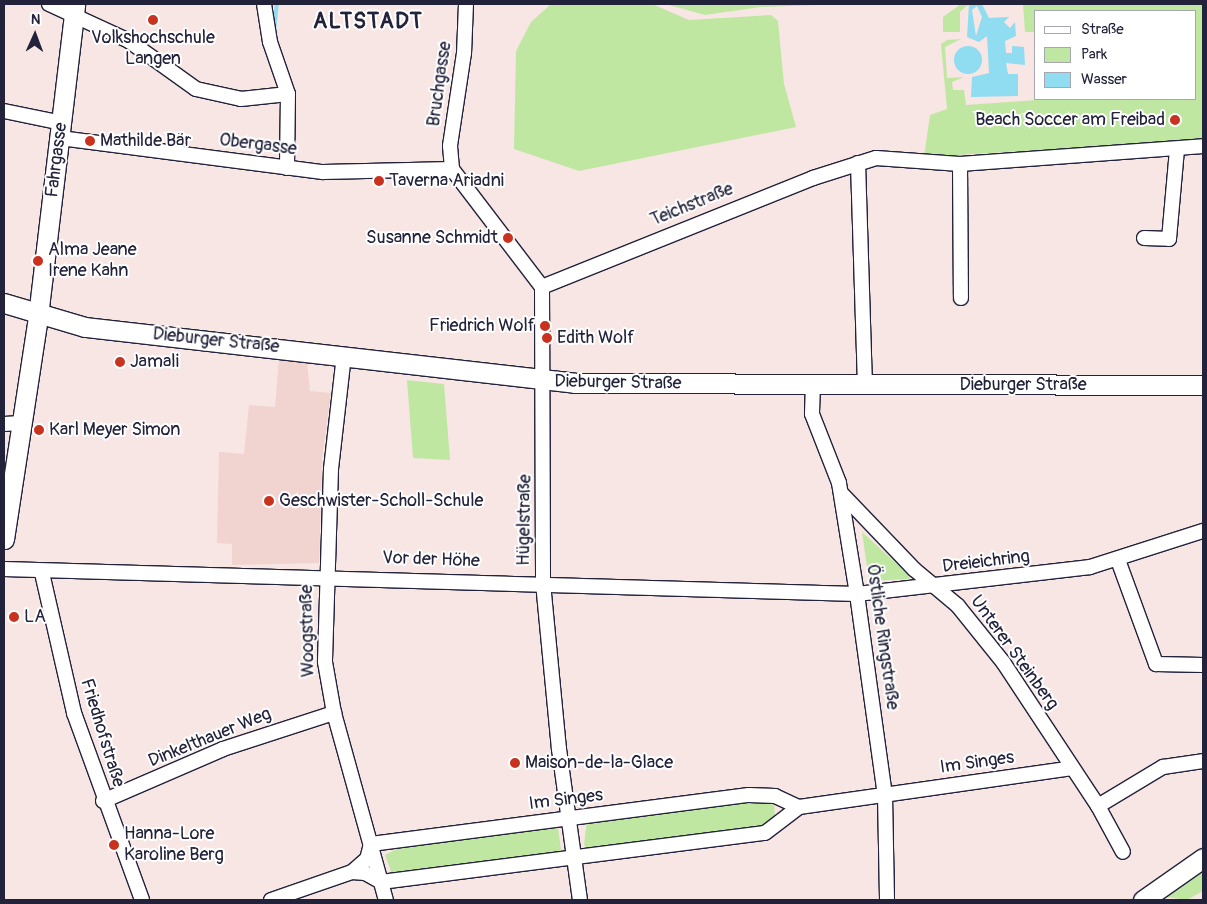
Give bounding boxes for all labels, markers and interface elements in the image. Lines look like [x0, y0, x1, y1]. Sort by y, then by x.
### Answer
district label: ALTSTADT [312, 9, 424, 35]
north arrow [10, 10, 60, 60]
legend [1034, 10, 1197, 100]
text: N [31, 11, 41, 28]
marker: Volkshochschule Langen [147, 14, 159, 26]
text: Straße [1081, 20, 1124, 39]
place label: Volkshochschule Langen [91, 28, 215, 70]
street label: Bruchgasse [423, 40, 457, 128]
text: Park [1081, 45, 1107, 64]
text: Wasser [1081, 70, 1127, 89]
place label: Beach Soccer am Freibad [975, 109, 1165, 131]
marker: Beach Soccer am Freibad [1169, 114, 1181, 126]
street label: Fahrgasse [42, 121, 72, 199]
place label: Mathilde Bär [100, 130, 191, 152]
street label: Obergasse [218, 130, 298, 160]
marker: Mathilde Bär [84, 135, 96, 147]
place label: Taverna Ariadni [389, 170, 504, 192]
marker: Taverna Ariadni [373, 175, 385, 187]
street label: Teichstraße [647, 179, 737, 231]
place label: Susanne Schmidt [366, 227, 498, 249]
marker: Susanne Schmidt [502, 232, 514, 244]
place label: Alma Jeane Irene Kahn [48, 240, 137, 282]
marker: Alma Jeane Irene Kahn [32, 255, 44, 267]
place label: Friedrich Wolf [429, 315, 535, 337]
marker: Friedrich Wolf [539, 320, 551, 332]
street label: Dieburger Straße [152, 324, 280, 358]
place label: Edith Wolf [557, 327, 635, 349]
marker: Edith Wolf [541, 332, 553, 344]
place label: Jamali [130, 351, 179, 373]
marker: Jamali [114, 356, 126, 368]
street label: Dieburger Straße [554, 371, 682, 395]
street label: Dieburger Straße [959, 374, 1087, 396]
place label: Karl Meyer Simon [49, 419, 180, 441]
marker: Karl Meyer Simon [33, 424, 45, 436]
street label: Hügelstraße [513, 474, 537, 566]
place label: Geschwister-Scholl-Schule [279, 490, 483, 512]
marker: Geschwister-Scholl-Schule [263, 495, 275, 507]
street label: Dreieichring [941, 546, 1031, 578]
street label: Vor der Höhe [382, 548, 480, 572]
street label: Östliche Ringstraße [861, 563, 903, 711]
street label: Woogstraße [296, 585, 320, 677]
street label: Unterer Steinberg [965, 591, 1063, 715]
place label: LA [24, 606, 46, 628]
marker: LA [8, 611, 20, 623]
street label: Friedhofstraße [75, 676, 129, 790]
street label: Dinkelthauer Weg [145, 704, 275, 772]
street label: Im Singes [939, 747, 1015, 779]
place label: Maison-de-la-Glace [525, 752, 673, 774]
marker: Maison-de-la-Glace [509, 757, 521, 769]
street label: Im Singes [528, 785, 604, 815]
place label: Hanna-Lore Karoline Berg [124, 824, 224, 866]
marker: Hanna-Lore Karoline Berg [108, 839, 120, 851]

